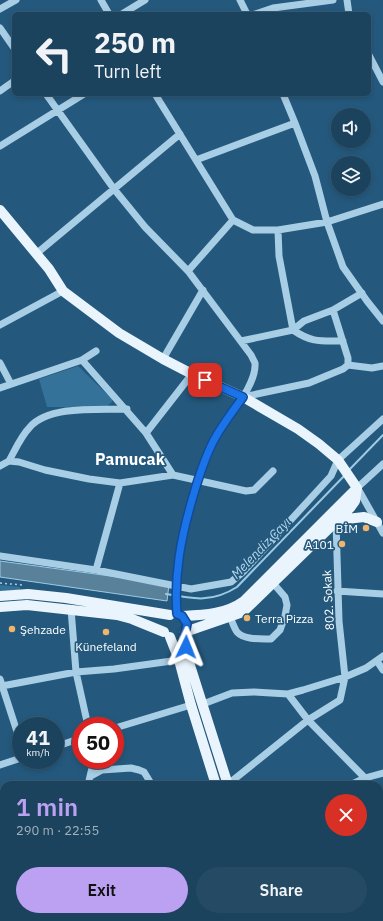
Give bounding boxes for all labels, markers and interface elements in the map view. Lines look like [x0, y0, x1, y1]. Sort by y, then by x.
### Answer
text: 250 m [94, 24, 176, 61]
icon: left [28, 28, 80, 80]
text: Turn left [94, 60, 162, 83]
map controls [331, 108, 371, 196]
button: sound [331, 108, 371, 148]
button: layers [331, 156, 371, 196]
pin [188, 363, 222, 397]
icon: arrive [194, 369, 216, 391]
district label: Pamucak [95, 449, 166, 469]
water label: Melendiz Çayı [227, 514, 295, 582]
place label: BİM [336, 521, 358, 536]
marker: BİM [361, 523, 371, 533]
place label: A101 [305, 537, 334, 552]
marker: A101 [337, 539, 347, 549]
street label: 802. Sokak [319, 569, 337, 631]
place label: Terra Pizza [255, 611, 314, 626]
marker: Terra Pizza [242, 613, 252, 623]
place label: Şehzade [20, 622, 66, 637]
marker: Şehzade [7, 624, 17, 634]
position arrow [165, 626, 207, 668]
marker: Künefeland [101, 627, 111, 637]
place label: Künefeland [75, 639, 137, 654]
speed limit sign: 50 [72, 717, 124, 769]
text: 41 [26, 724, 50, 751]
text: km/h [26, 746, 50, 759]
text: 1 min [16, 791, 78, 823]
button: close [325, 794, 367, 836]
text: 290 m · 22:55 [16, 822, 99, 839]
button: Exit [16, 867, 188, 913]
button: Share [196, 867, 367, 913]

